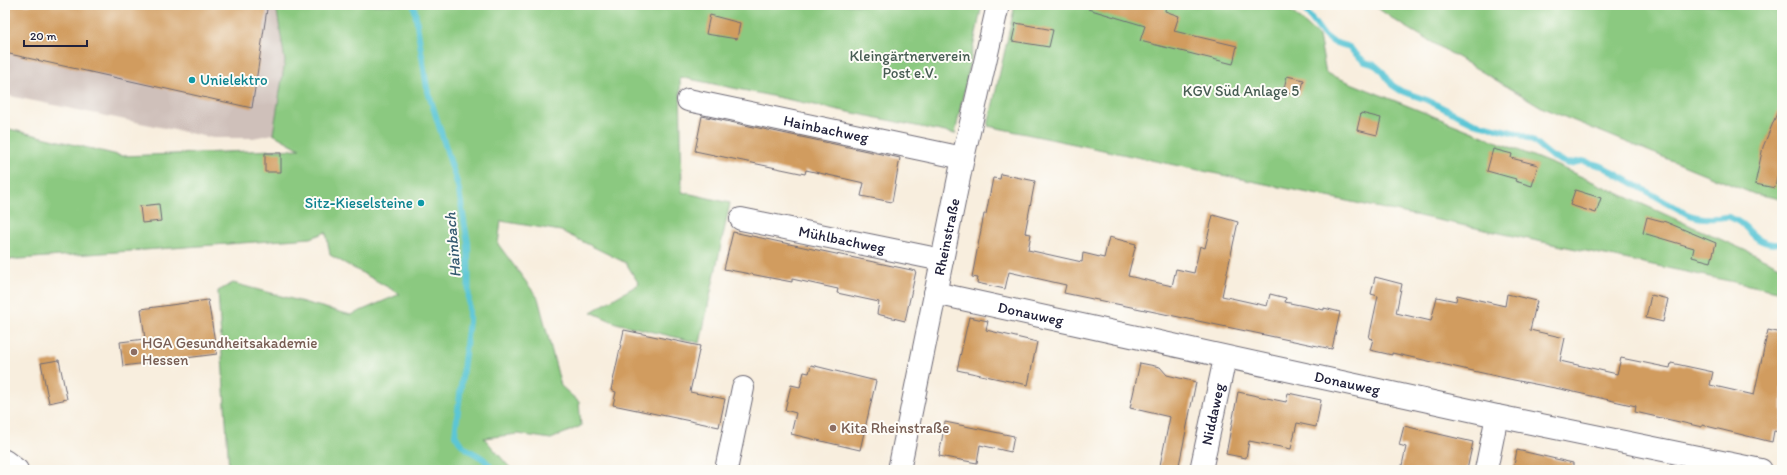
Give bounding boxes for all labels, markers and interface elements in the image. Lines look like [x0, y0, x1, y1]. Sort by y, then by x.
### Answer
scale bar [24, 22, 87, 48]
text: 20 m [30, 29, 57, 43]
park label: Kleingärtnerverein Post e.V. [849, 47, 971, 82]
place label: Unielektro [200, 71, 268, 89]
marker: Unielektro [187, 75, 197, 85]
park label: KGV Süd Anlage 5 [1183, 82, 1299, 100]
street label: Hainbachweg [782, 111, 870, 147]
place label: Sitz-Kieselsteine [305, 194, 413, 212]
street label: Rheinstraße [930, 197, 964, 277]
marker: Sitz-Kieselsteine [416, 198, 426, 208]
water label: Hainbach [440, 211, 465, 278]
street label: Mühlbachweg [797, 222, 887, 257]
street label: Donauweg [996, 298, 1066, 330]
place label: HGA Gesundheitsakademie Hessen [142, 334, 318, 369]
marker: HGA Gesundheitsakademie Hessen [129, 347, 139, 357]
street label: Donauweg [1313, 367, 1382, 399]
street label: Niddaweg [1198, 381, 1228, 447]
place label: Kita Rheinstraße [841, 419, 949, 437]
marker: Kita Rheinstraße [828, 423, 838, 433]

